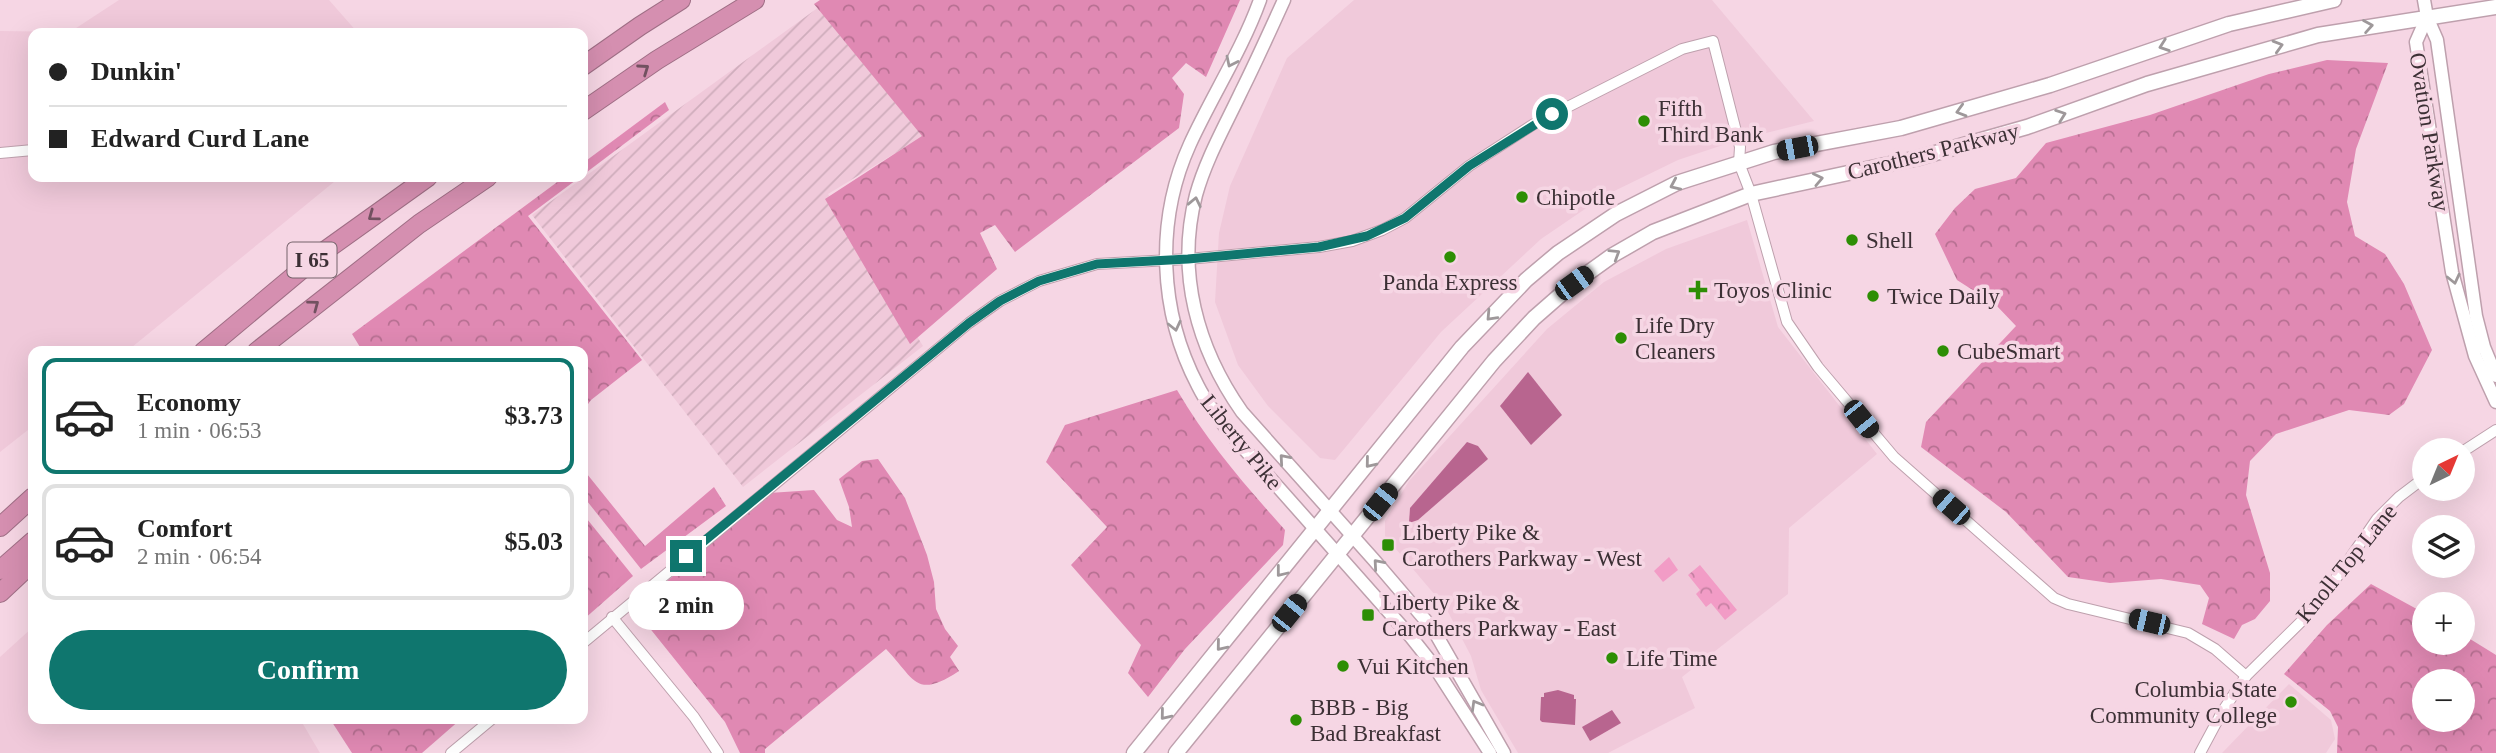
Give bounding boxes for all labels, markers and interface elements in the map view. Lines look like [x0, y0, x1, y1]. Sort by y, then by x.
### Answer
one-way arrow [2362, 19, 2374, 34]
one-way arrow [2158, 38, 2171, 52]
one-way arrow [2272, 40, 2284, 54]
street label: Ovation Parkway [2405, 51, 2454, 214]
one-way arrow [1225, 55, 1239, 67]
text: Dunkin' [91, 57, 182, 86]
one-way arrow [636, 65, 649, 77]
place label: Fifth Third Bank [1658, 96, 1764, 147]
route start [1536, 98, 1568, 130]
one-way arrow [1955, 103, 1967, 117]
one-way arrow [2055, 109, 2067, 123]
marker: Fifth Third Bank [1636, 113, 1652, 129]
street label: Carothers Parkway [1845, 118, 2022, 185]
text: Edward Curd Lane [91, 124, 309, 153]
car [1775, 134, 1820, 162]
one-way arrow [1812, 173, 1824, 188]
one-way arrow [1669, 177, 1682, 191]
place label: Chipotle [1536, 185, 1615, 210]
marker: Chipotle [1514, 189, 1530, 205]
one-way arrow [1187, 196, 1202, 208]
one-way arrow [368, 208, 381, 221]
place label: Shell [1866, 228, 1913, 253]
marker: Shell [1844, 232, 1860, 248]
road number: I 65 [288, 243, 336, 278]
marker: Panda Express [1442, 249, 1458, 265]
one-way arrow [1608, 249, 1621, 262]
car [1551, 262, 1598, 304]
place label: Panda Express [1383, 270, 1517, 295]
one-way arrow [2446, 273, 2460, 285]
place label: Toyos Clinic [1714, 278, 1832, 303]
marker: Toyos Clinic [1688, 280, 1708, 300]
place label: Twice Daily [1887, 284, 2000, 309]
marker: Twice Daily [1865, 288, 1881, 304]
one-way arrow [306, 300, 319, 313]
one-way arrow [1487, 308, 1499, 321]
place label: Life Dry Cleaners [1635, 313, 1716, 364]
one-way arrow [1167, 320, 1182, 332]
marker: Life Dry Cleaners [1613, 330, 1629, 346]
place label: CubeSmart [1957, 339, 2061, 364]
marker: CubeSmart [1935, 343, 1951, 359]
icon: car [53, 385, 116, 448]
text: Economy [137, 388, 241, 417]
street label: Liberty Pike [1196, 390, 1287, 495]
car [1840, 396, 1883, 442]
text: $3.73 [505, 401, 563, 430]
text: 1 min · 06:53 [137, 418, 262, 443]
north arrow [2412, 438, 2474, 500]
map controls [2412, 438, 2475, 732]
one-way arrow [1280, 454, 1292, 467]
one-way arrow [1365, 455, 1378, 467]
car [1359, 479, 1402, 525]
car [1929, 485, 1974, 529]
street label: Knoll Top Lane [2291, 499, 2402, 627]
icon: car [53, 511, 116, 574]
text: Comfort [137, 514, 232, 543]
button: layers [2412, 515, 2475, 578]
place label: Liberty Pike & Carothers Parkway - West [1402, 520, 1642, 571]
text: $5.03 [505, 527, 563, 556]
marker: Liberty Pike & Carothers Parkway - West [1380, 537, 1396, 553]
route end [670, 540, 702, 572]
text: 2 min · 06:54 [137, 544, 262, 569]
one-way arrow [1374, 559, 1386, 572]
one-way arrow [1277, 564, 1289, 577]
callout: 2 min [628, 580, 744, 630]
car [1268, 590, 1311, 636]
place label: Liberty Pike & Carothers Parkway - East [1382, 590, 1617, 641]
button: + [2412, 592, 2475, 655]
text: 2 min [658, 593, 714, 618]
marker: Liberty Pike & Carothers Parkway - East [1360, 607, 1376, 623]
car [2127, 607, 2172, 637]
button: Confirm [49, 630, 567, 710]
one-way arrow [1217, 637, 1229, 650]
place label: Life Time [1626, 646, 1717, 671]
marker: Life Time [1604, 650, 1620, 666]
place label: Vui Kitchen [1357, 654, 1469, 679]
marker: Vui Kitchen [1335, 658, 1351, 674]
button: − [2412, 669, 2475, 732]
place label: Columbia State Community College [2090, 677, 2277, 728]
marker: Columbia State Community College [2283, 694, 2299, 710]
place label: BBB - Big Bad Breakfast [1310, 695, 1442, 746]
one-way arrow [1472, 700, 1485, 713]
one-way arrow [1161, 707, 1173, 720]
marker: BBB - Big Bad Breakfast [1288, 712, 1304, 728]

